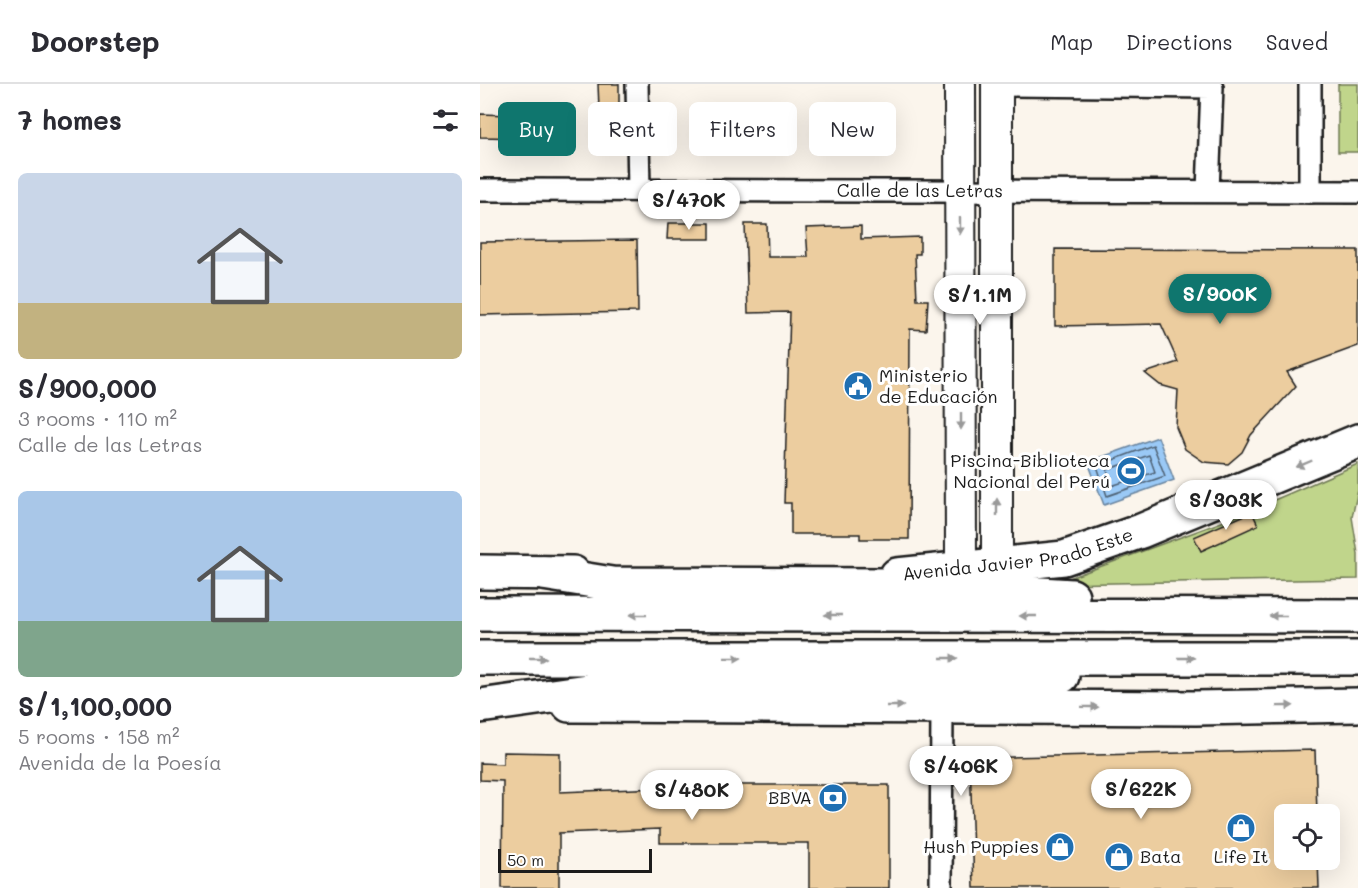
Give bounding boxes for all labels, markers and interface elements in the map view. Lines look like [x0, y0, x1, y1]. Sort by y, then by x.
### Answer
text: Doorstep [30, 23, 160, 59]
text: Map [1050, 28, 1093, 55]
text: Directions [1126, 28, 1233, 55]
text: Saved [1266, 28, 1328, 55]
chip: Buy [498, 102, 576, 156]
chip: Rent [588, 102, 677, 156]
chip: Filters [689, 102, 797, 156]
chip: New [809, 102, 896, 156]
text: 7 homes [18, 103, 122, 137]
icon: filters [429, 104, 462, 137]
street label: Calle de las Letras [837, 178, 1003, 202]
pin: S/470K [640, 180, 738, 231]
text: S/470K [652, 186, 726, 212]
icon: home [186, 212, 294, 320]
one-way arrow [955, 217, 965, 236]
pin: S/900K [1171, 274, 1269, 325]
pin: S/1.1M [931, 275, 1029, 326]
text: S/900K [1182, 280, 1258, 306]
text: S/1.1M [948, 281, 1012, 307]
place label: Ministerio de Educación [879, 363, 997, 408]
public building icon: Ministerio de Educación [842, 370, 874, 402]
text: S/900,000 [18, 371, 157, 405]
text: 3 rooms · 110 m² [18, 405, 177, 431]
one-way arrow [956, 412, 966, 431]
text: Calle de las Letras [18, 431, 203, 457]
place label: Piscina-Biblioteca Nacional del Perú [950, 448, 1110, 493]
sports icon: Piscina-Biblioteca Nacional del Perú [1115, 455, 1147, 487]
one-way arrow [1295, 460, 1313, 469]
pin: S/303K [1177, 480, 1275, 531]
text: S/303K [1189, 486, 1263, 512]
one-way arrow [992, 497, 1002, 516]
street label: Avenida Javier Prado Este [901, 522, 1136, 585]
icon: home [186, 530, 294, 638]
one-way arrow [629, 610, 648, 620]
one-way arrow [824, 610, 843, 620]
one-way arrow [1019, 611, 1038, 621]
one-way arrow [1269, 611, 1288, 621]
one-way arrow [529, 653, 548, 663]
one-way arrow [724, 653, 743, 663]
one-way arrow [940, 653, 959, 663]
one-way arrow [1177, 653, 1196, 663]
text: S/1,100,000 [18, 689, 172, 723]
one-way arrow [886, 701, 905, 711]
one-way arrow [1081, 702, 1100, 712]
one-way arrow [1276, 702, 1295, 711]
text: 5 rooms · 158 m² [18, 723, 180, 749]
pin: S/406K [912, 746, 1010, 797]
text: Avenida de la Poesía [18, 749, 222, 775]
text: S/406K [924, 752, 999, 778]
pin: S/622K [1092, 769, 1190, 820]
pin: S/480K [643, 770, 741, 821]
text: S/622K [1105, 775, 1177, 801]
text: S/480K [654, 776, 730, 802]
bank icon: BBVA [817, 782, 849, 814]
place label: BBVA [768, 785, 812, 809]
map controls [1274, 804, 1340, 870]
button: locate [1274, 804, 1340, 870]
shop icon: Life It [1225, 812, 1257, 844]
shop icon: Hush Puppies [1044, 831, 1076, 863]
place label: Hush Puppies [923, 834, 1039, 858]
shop icon: Bata [1103, 841, 1135, 873]
place label: Bata [1140, 844, 1182, 868]
place label: Life It [1214, 844, 1268, 868]
scale bar [498, 846, 652, 874]
text: 50 m [507, 849, 544, 870]

